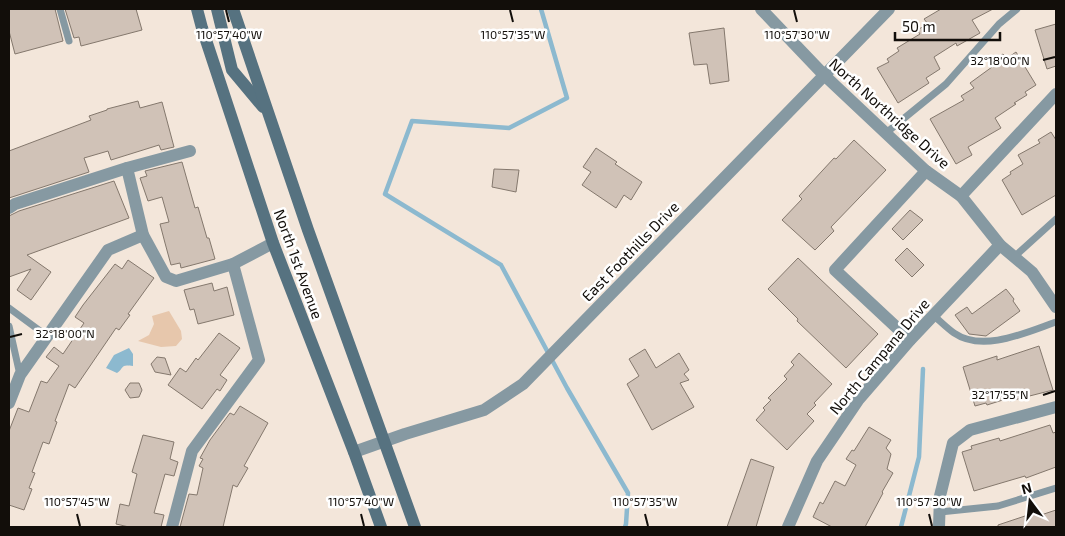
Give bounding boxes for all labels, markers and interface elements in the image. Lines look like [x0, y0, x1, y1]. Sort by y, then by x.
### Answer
scale bar [895, 10, 1000, 42]
text: 50 m [902, 17, 936, 35]
text: 110°57'40"W [196, 27, 262, 41]
text: 110°57'35"W [481, 27, 545, 41]
text: 110°57'30"W [764, 27, 830, 41]
text: 32°18'00"N [970, 53, 1030, 67]
street label: North Northridge Drive [826, 54, 954, 172]
street label: East Foothills Drive [578, 197, 682, 305]
street label: North 1st Avenue [271, 207, 327, 321]
street label: North Campana Drive [825, 294, 933, 418]
text: 32°18'00"N [35, 326, 95, 340]
text: 32°17'55"N [972, 387, 1028, 401]
north arrow [1005, 476, 1055, 526]
text: N [1019, 478, 1034, 497]
text: 110°57'45"W [44, 494, 110, 508]
text: 110°57'40"W [328, 494, 394, 508]
text: 110°57'35"W [613, 494, 677, 508]
text: 110°57'30"W [896, 494, 962, 508]

